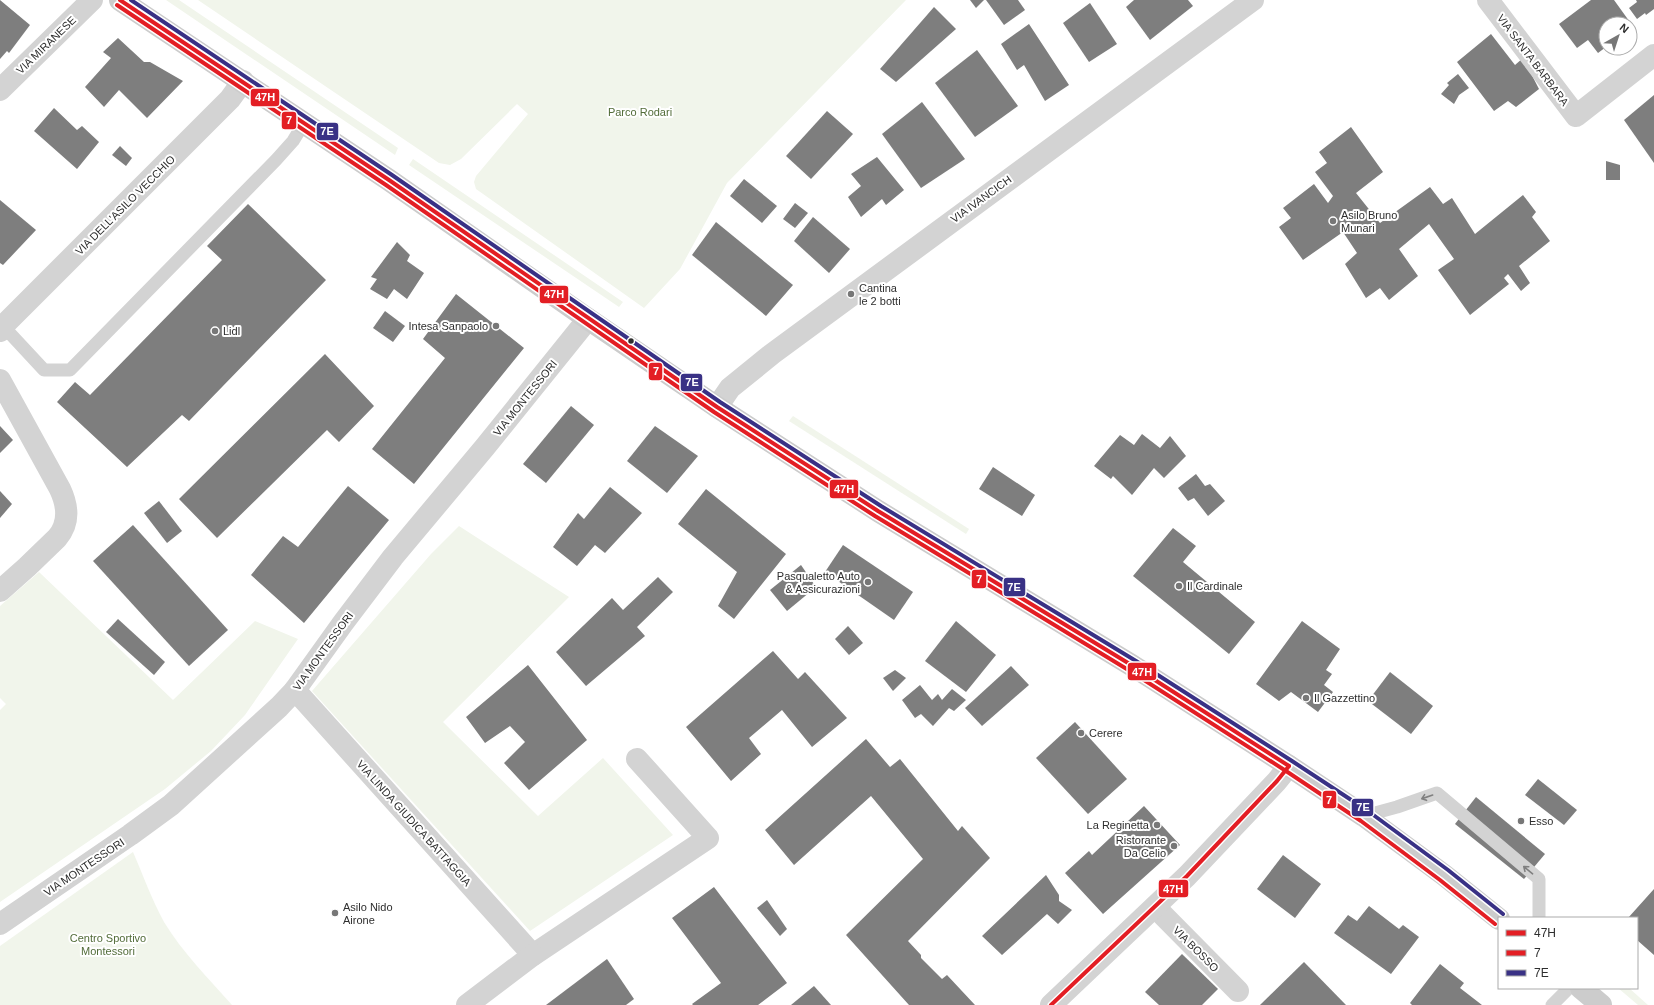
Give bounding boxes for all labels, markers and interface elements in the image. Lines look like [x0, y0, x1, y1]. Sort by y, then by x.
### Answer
street label: VIA SANTA BARBARA [1495, 12, 1572, 108]
street label: VIA MIRANESE [14, 14, 78, 76]
north arrow [1598, 16, 1638, 56]
text: N [1617, 21, 1631, 35]
line badge: 47H [250, 88, 280, 107]
text: 47H [255, 91, 275, 103]
park label: Parco Rodari [608, 106, 672, 118]
line badge: 7 [281, 111, 297, 130]
text: 7 [286, 114, 292, 126]
line badge: 7E [316, 122, 339, 141]
text: 7E [320, 125, 334, 137]
street label: VIA DELL'ASILO VECCHIO [73, 153, 177, 257]
street label: VIA IVANCICH [948, 173, 1014, 225]
place label: Asilo Bruno Munari [1341, 209, 1397, 234]
marker: Asilo Bruno Munari [1328, 216, 1338, 226]
place label: Cantina le 2 botti [859, 282, 901, 307]
line badge: 47H [539, 285, 569, 304]
text: 47H [544, 288, 564, 300]
marker: Cantina le 2 botti [846, 289, 856, 299]
place label: Intesa Sanpaolo [408, 320, 488, 332]
marker: Intesa Sanpaolo [491, 321, 501, 331]
place label: Lidl [223, 325, 240, 337]
marker: Lidl [210, 326, 220, 336]
unlabelled marker [626, 336, 636, 346]
street label: VIA MONTESSORI [491, 358, 559, 438]
line badge: 7 [648, 362, 663, 381]
text: 7 [653, 365, 659, 377]
line badge: 7E [680, 373, 703, 392]
text: 7E [685, 376, 699, 388]
line badge: 47H [829, 479, 859, 499]
text: 47H [834, 483, 854, 495]
line badge: 7 [971, 569, 987, 589]
place label: Pasqualetto Auto & Assicurazioni [777, 570, 860, 595]
text: 7 [976, 573, 982, 585]
marker: Pasqualetto Auto & Assicurazioni [863, 577, 873, 587]
line badge: 7E [1003, 577, 1026, 597]
place label: Il Cardinale [1187, 580, 1243, 592]
text: 7E [1007, 581, 1021, 593]
marker: Il Cardinale [1174, 581, 1184, 591]
street label: VIA MONTESSORI [290, 609, 356, 693]
line badge: 47H [1127, 662, 1157, 681]
text: 47H [1132, 666, 1152, 678]
place label: Il Gazzettino [1314, 692, 1375, 704]
marker: Il Gazzettino [1301, 693, 1311, 703]
place label: Cerere [1089, 727, 1123, 739]
marker: Cerere [1076, 728, 1086, 738]
street label: VIA LINDA GIUDICA BATTAGGIA [354, 758, 474, 889]
line badge: 7 [1322, 790, 1337, 809]
one-way arrow [1422, 793, 1434, 801]
text: 7 [1326, 794, 1332, 806]
line badge: 7E [1351, 798, 1374, 817]
text: 7E [1356, 801, 1370, 813]
place label: Esso [1529, 815, 1553, 827]
marker: Esso [1516, 816, 1526, 826]
place label: La Reginetta [1087, 819, 1150, 831]
marker: La Reginetta [1152, 820, 1162, 830]
place label: Ristorante Da Celio [1116, 834, 1166, 859]
street label: VIA MONTESSORI [42, 836, 126, 898]
marker: Ristorante Da Celio [1169, 841, 1179, 851]
one-way arrow [1523, 866, 1534, 875]
line badge: 47H [1158, 879, 1189, 898]
text: 47H [1163, 883, 1183, 895]
place label: Asilo Nido Airone [343, 901, 393, 926]
marker: Asilo Nido Airone [330, 908, 340, 918]
legend [1498, 917, 1638, 989]
street label: VIA BOSSO [1171, 924, 1222, 975]
text: 47H [1534, 926, 1556, 940]
park label: Centro Sportivo Montessori [70, 932, 146, 957]
text: 7 [1534, 946, 1541, 960]
text: 7E [1534, 966, 1549, 980]

